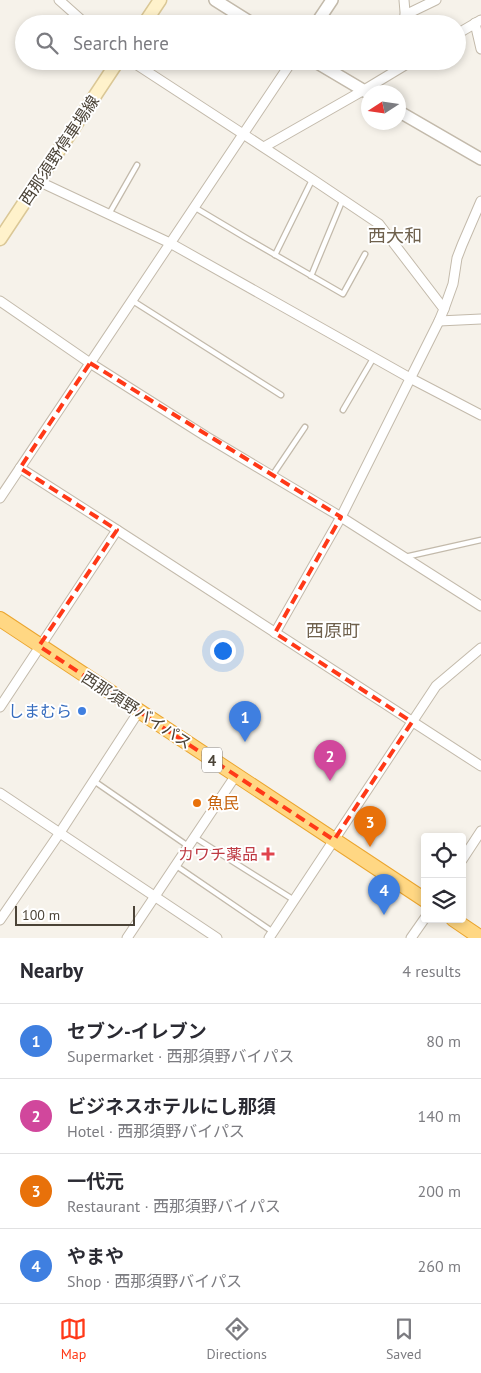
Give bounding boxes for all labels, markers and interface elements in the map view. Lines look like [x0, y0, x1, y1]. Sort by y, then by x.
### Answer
search box [15, 15, 466, 70]
icon: search [33, 29, 61, 57]
text: Search here [73, 31, 169, 55]
north arrow [361, 85, 406, 130]
street label: 西那須野停車場線 [15, 91, 103, 209]
district label: 西大和 [368, 224, 422, 247]
district label: 西原町 [306, 619, 360, 642]
your location [210, 638, 236, 664]
street label: 西那須野バイパス [78, 667, 196, 753]
place label: しまむら [8, 701, 72, 721]
pin: 1 [229, 701, 261, 742]
marker: しまむら [76, 705, 88, 717]
pin: 2 [314, 740, 346, 781]
road number: 4 [202, 748, 222, 772]
place label: 魚民 [207, 793, 239, 813]
marker: 魚民 [191, 797, 203, 809]
pin: 3 [354, 806, 386, 847]
map controls [421, 833, 466, 923]
button: locate [421, 833, 466, 878]
place label: カワチ薬品 [178, 844, 258, 864]
marker: カワチ薬品 [262, 848, 274, 860]
pin: 4 [368, 874, 400, 915]
button: layers [421, 878, 466, 923]
scale bar [15, 903, 135, 926]
text: 100 m [22, 906, 60, 924]
text: Nearby [20, 957, 83, 984]
text: 4 results [402, 961, 461, 981]
text: セブン-イレブン [67, 1019, 207, 1043]
text: 1 [31, 1031, 41, 1051]
text: 80 m [426, 1031, 461, 1051]
text: Supermarket · 西那須野バイパス [67, 1046, 294, 1066]
text: ビジネスホテルにし那須 [67, 1094, 276, 1118]
text: 2 [31, 1106, 41, 1126]
text: 140 m [418, 1106, 461, 1126]
text: Hotel · 西那須野バイパス [67, 1121, 245, 1141]
text: 一代元 [67, 1169, 124, 1193]
text: 3 [31, 1181, 41, 1201]
text: 200 m [418, 1181, 461, 1201]
text: Restaurant · 西那須野バイパス [67, 1196, 281, 1216]
text: やまや [67, 1244, 124, 1268]
text: 4 [31, 1256, 41, 1276]
text: 260 m [418, 1256, 461, 1276]
text: Shop · 西那須野バイパス [67, 1271, 242, 1291]
tab: Map [59, 1315, 87, 1363]
tab: Directions [206, 1315, 267, 1363]
tab: Saved [386, 1315, 422, 1363]

